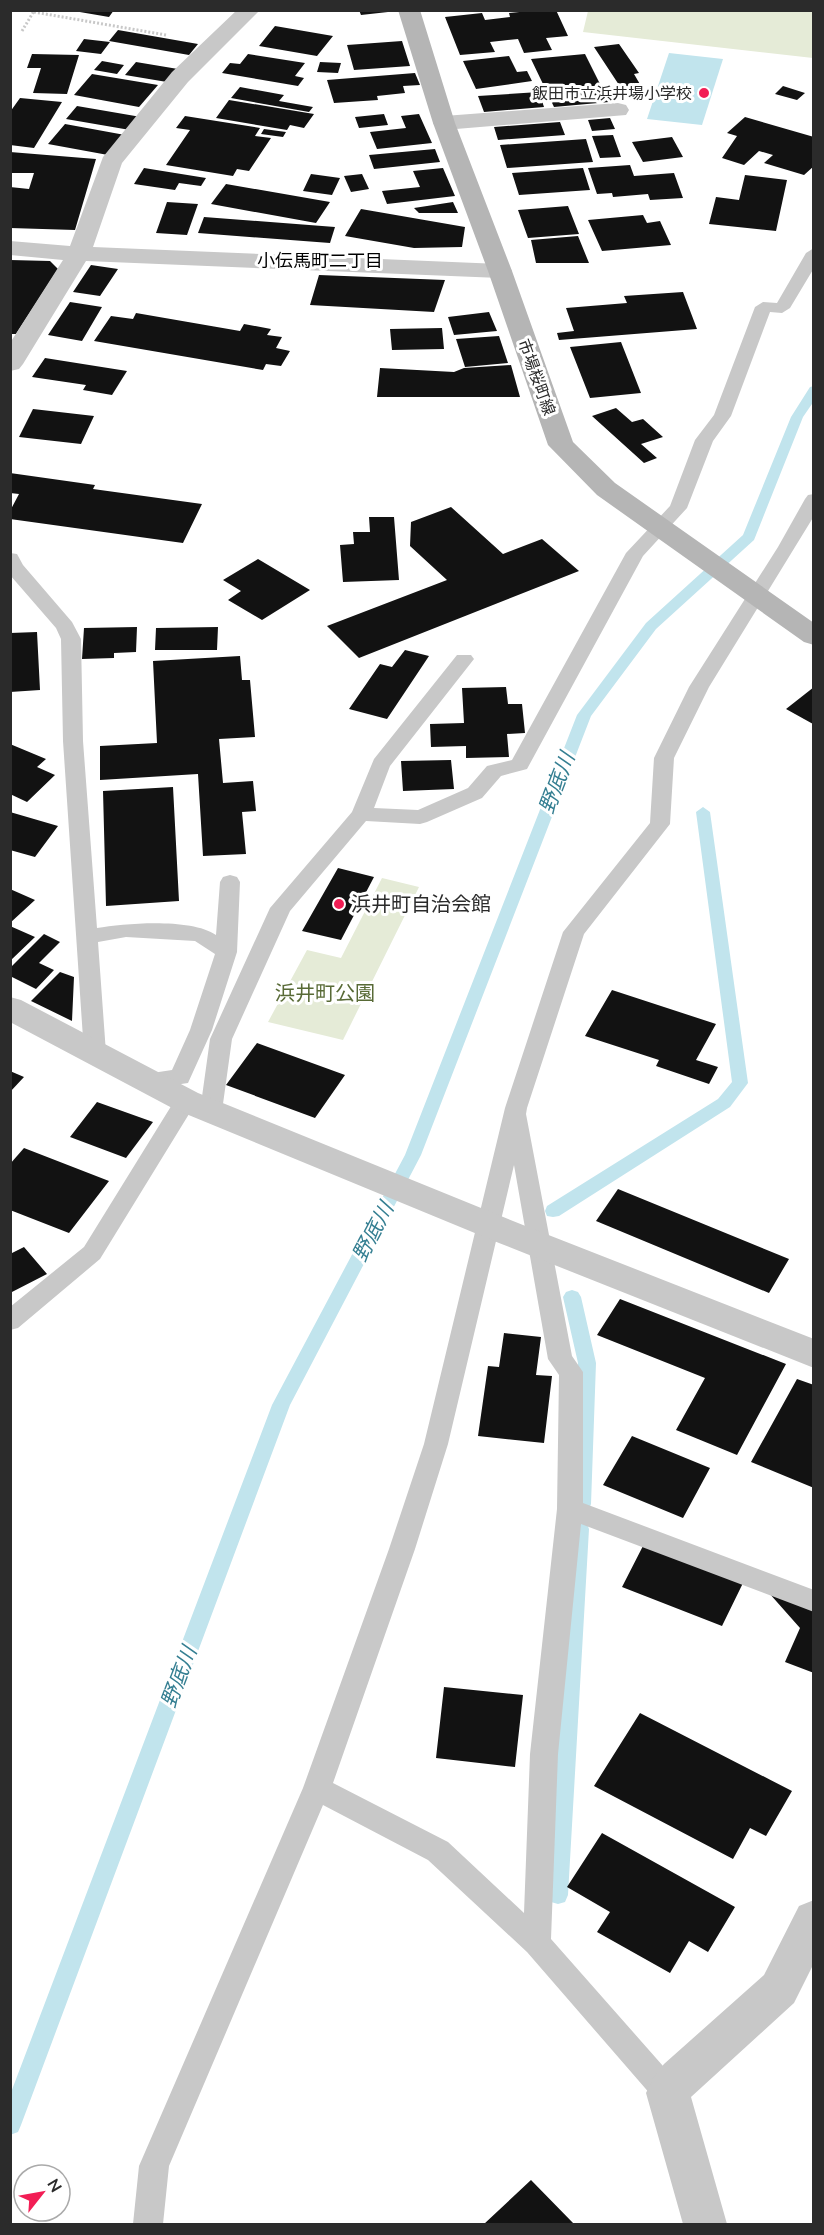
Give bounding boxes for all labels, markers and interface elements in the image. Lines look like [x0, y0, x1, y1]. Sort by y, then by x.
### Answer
place label: 飯田市立浜井場小学校 [532, 83, 692, 105]
marker: 飯田市立浜井場小学校 [697, 86, 711, 100]
district label: 小伝馬町二丁目 [257, 249, 383, 273]
street label: 市場桜町線 [512, 336, 560, 419]
water label: 野底川 [533, 747, 582, 817]
place label: 浜井町自治会館 [351, 891, 491, 918]
marker: 浜井町自治会館 [332, 897, 346, 911]
park label: 浜井町公園 [275, 980, 375, 1007]
water label: 野底川 [346, 1196, 401, 1266]
water label: 野底川 [155, 1641, 204, 1711]
north arrow [12, 2163, 72, 2223]
text: N [41, 2175, 67, 2197]

